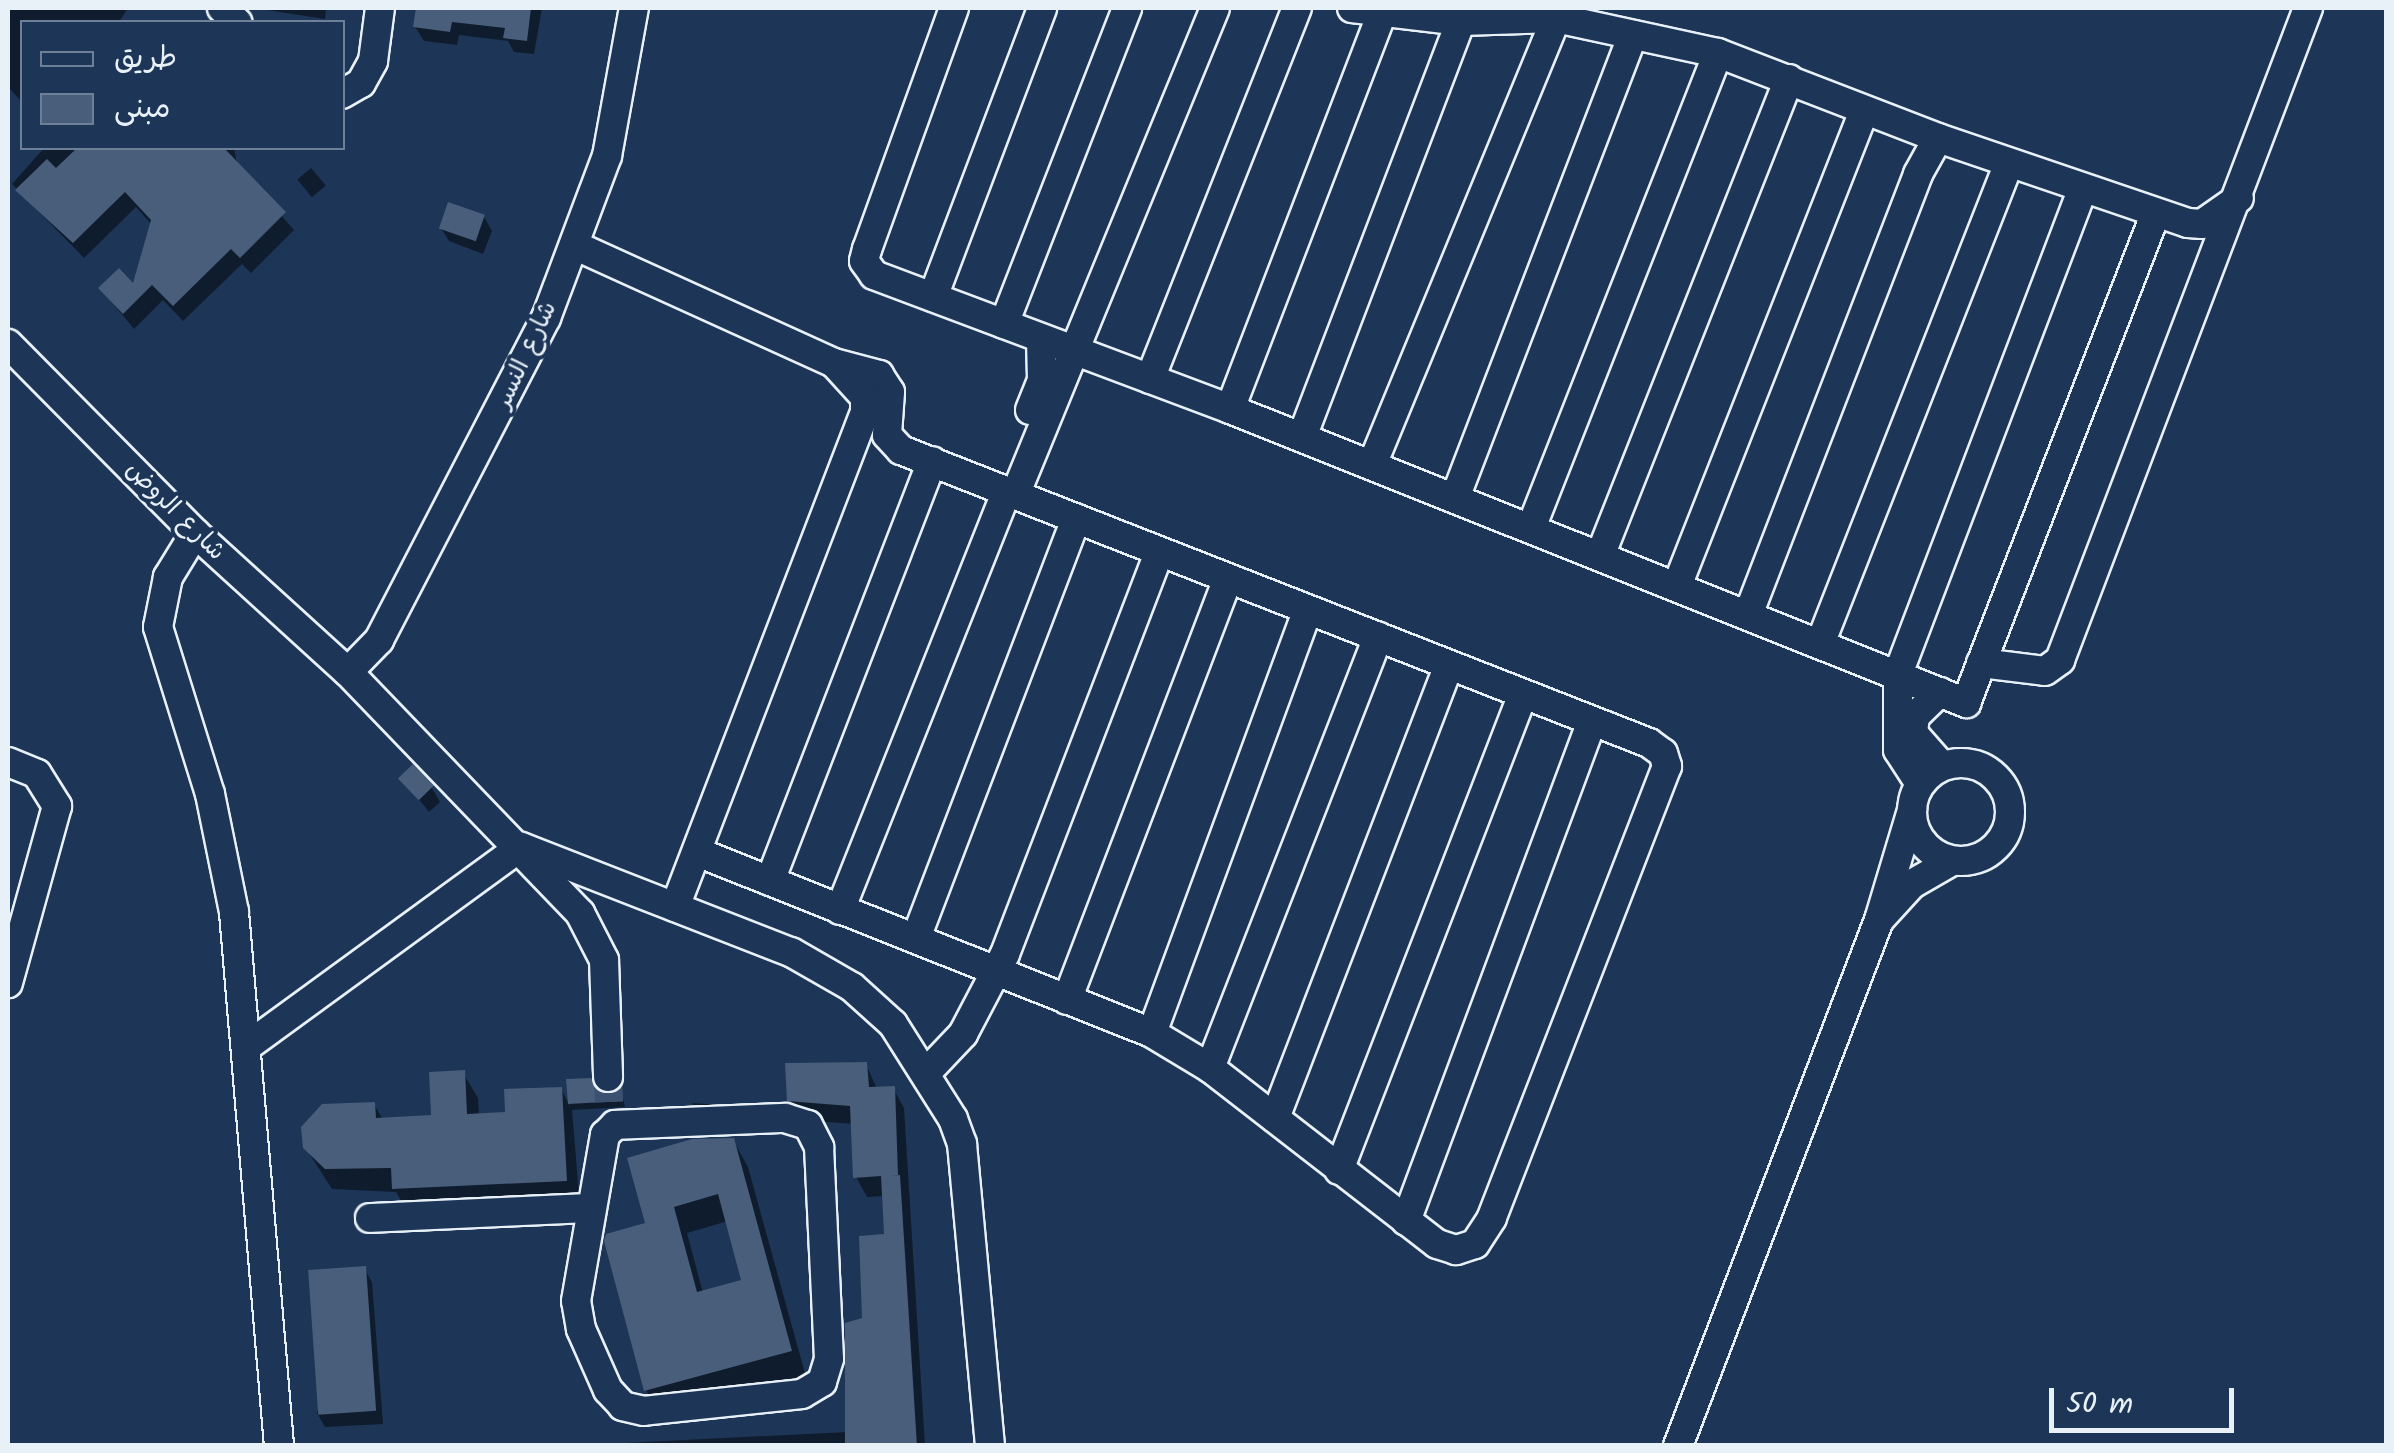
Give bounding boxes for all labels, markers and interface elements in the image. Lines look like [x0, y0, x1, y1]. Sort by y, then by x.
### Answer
legend [20, 20, 345, 150]
text: طريق [114, 35, 177, 83]
text: مبنى [114, 85, 170, 133]
street label: شارع النسر [488, 297, 564, 413]
street label: شارع الروض [119, 455, 231, 567]
scale bar [2054, 1368, 2239, 1430]
text: 50 m [2066, 1381, 2133, 1429]

